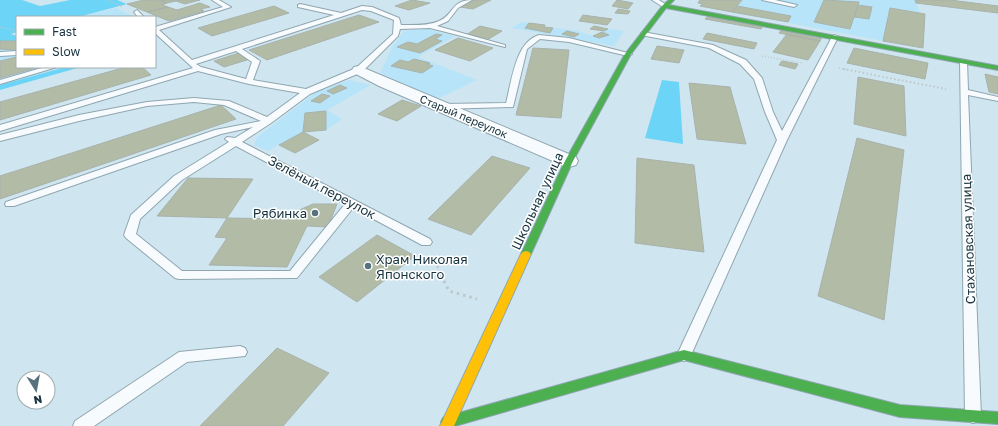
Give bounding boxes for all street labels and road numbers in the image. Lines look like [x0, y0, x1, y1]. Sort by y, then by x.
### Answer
street label: Старый переулок [418, 92, 511, 141]
street label: Школьная улица [507, 150, 567, 252]
street label: Зелёный переулок [265, 152, 379, 222]
street label: Стахановская улица [958, 174, 978, 304]

